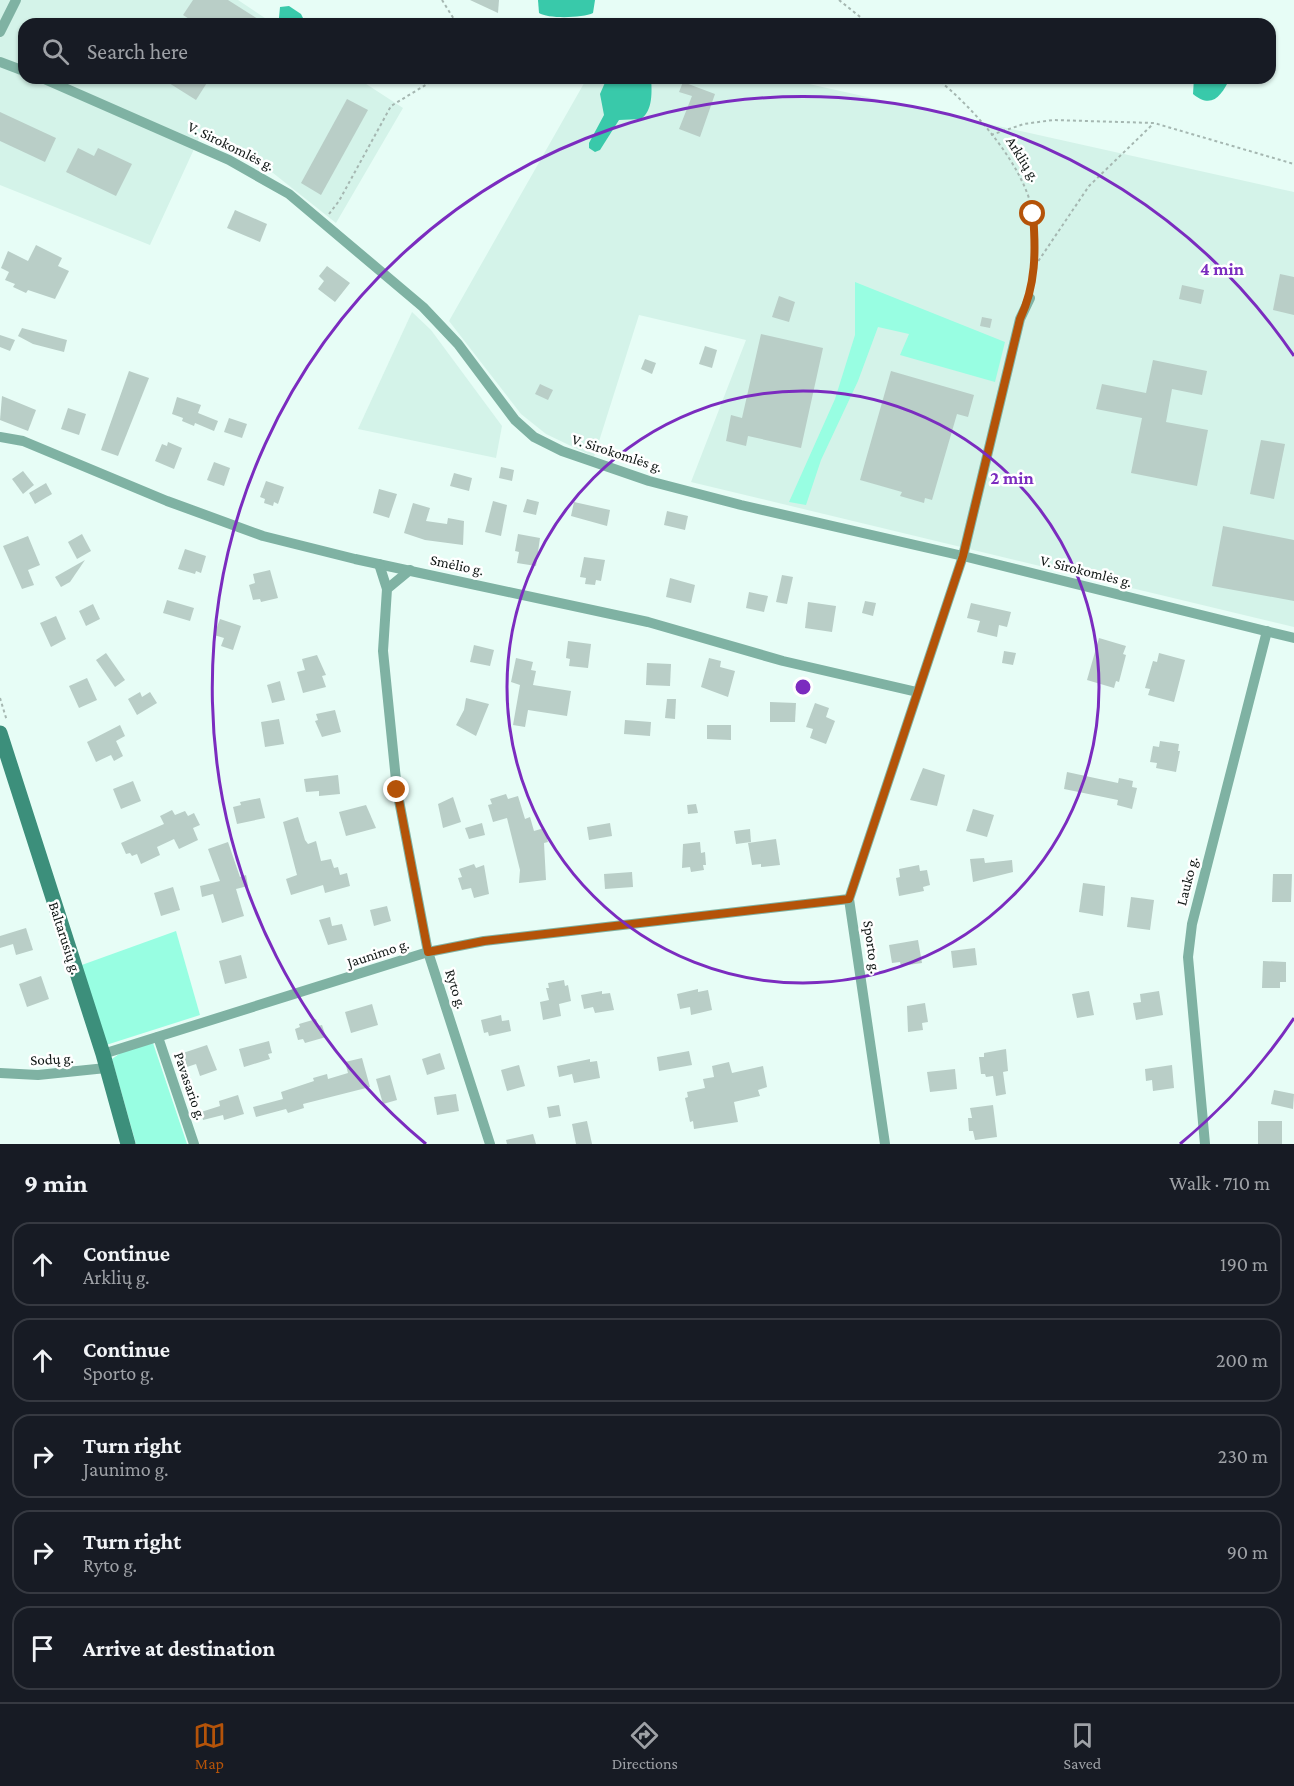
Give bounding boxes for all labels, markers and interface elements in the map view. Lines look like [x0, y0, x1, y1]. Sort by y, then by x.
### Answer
search box [18, 18, 1276, 84]
icon: search [39, 35, 72, 68]
text: Search here [87, 39, 188, 64]
street label: V. Sirokomlės g. [185, 118, 277, 175]
street label: Arklių g. [1002, 134, 1043, 185]
route start [1019, 200, 1045, 226]
text: 4 min [1200, 259, 1245, 279]
street label: V. Sirokomlės g. [570, 431, 664, 476]
text: 2 min [990, 468, 1034, 488]
street label: Smėlio g. [429, 552, 485, 579]
street label: V. Sirokomlės g. [1038, 552, 1134, 591]
centre of rings [793, 677, 813, 697]
route end [383, 776, 409, 802]
street label: Lauko g. [1173, 855, 1202, 908]
street label: Baltarusių g. [45, 900, 84, 977]
street label: Sporto g. [859, 920, 884, 975]
street label: Jaunimo g. [343, 935, 411, 972]
street label: Ryto g. [441, 967, 470, 1011]
street label: Sodų g. [30, 1050, 74, 1069]
street label: Pavasario g. [170, 1050, 209, 1122]
text: 9 min [24, 1169, 88, 1198]
text: Walk · 710 m [1169, 1172, 1270, 1194]
text: Continue [83, 1241, 170, 1266]
icon: ahead [26, 1248, 59, 1281]
text: 190 m [1220, 1253, 1268, 1275]
text: Arklių g. [83, 1266, 150, 1288]
text: Continue [83, 1337, 170, 1362]
icon: ahead [26, 1344, 59, 1377]
text: 200 m [1216, 1349, 1268, 1371]
text: Sporto g. [83, 1362, 154, 1384]
text: Turn right [83, 1433, 181, 1458]
icon: right [26, 1440, 59, 1473]
text: 230 m [1218, 1445, 1268, 1467]
text: Jaunimo g. [83, 1458, 168, 1480]
text: Turn right [83, 1529, 181, 1554]
icon: right [26, 1536, 59, 1569]
text: 90 m [1227, 1541, 1268, 1563]
text: Ryto g. [83, 1554, 137, 1576]
icon: arrive [26, 1632, 59, 1665]
text: Arrive at destination [83, 1636, 275, 1661]
tab: Map [193, 1719, 226, 1772]
tab: Directions [612, 1719, 678, 1772]
tab: Saved [1064, 1719, 1101, 1772]

